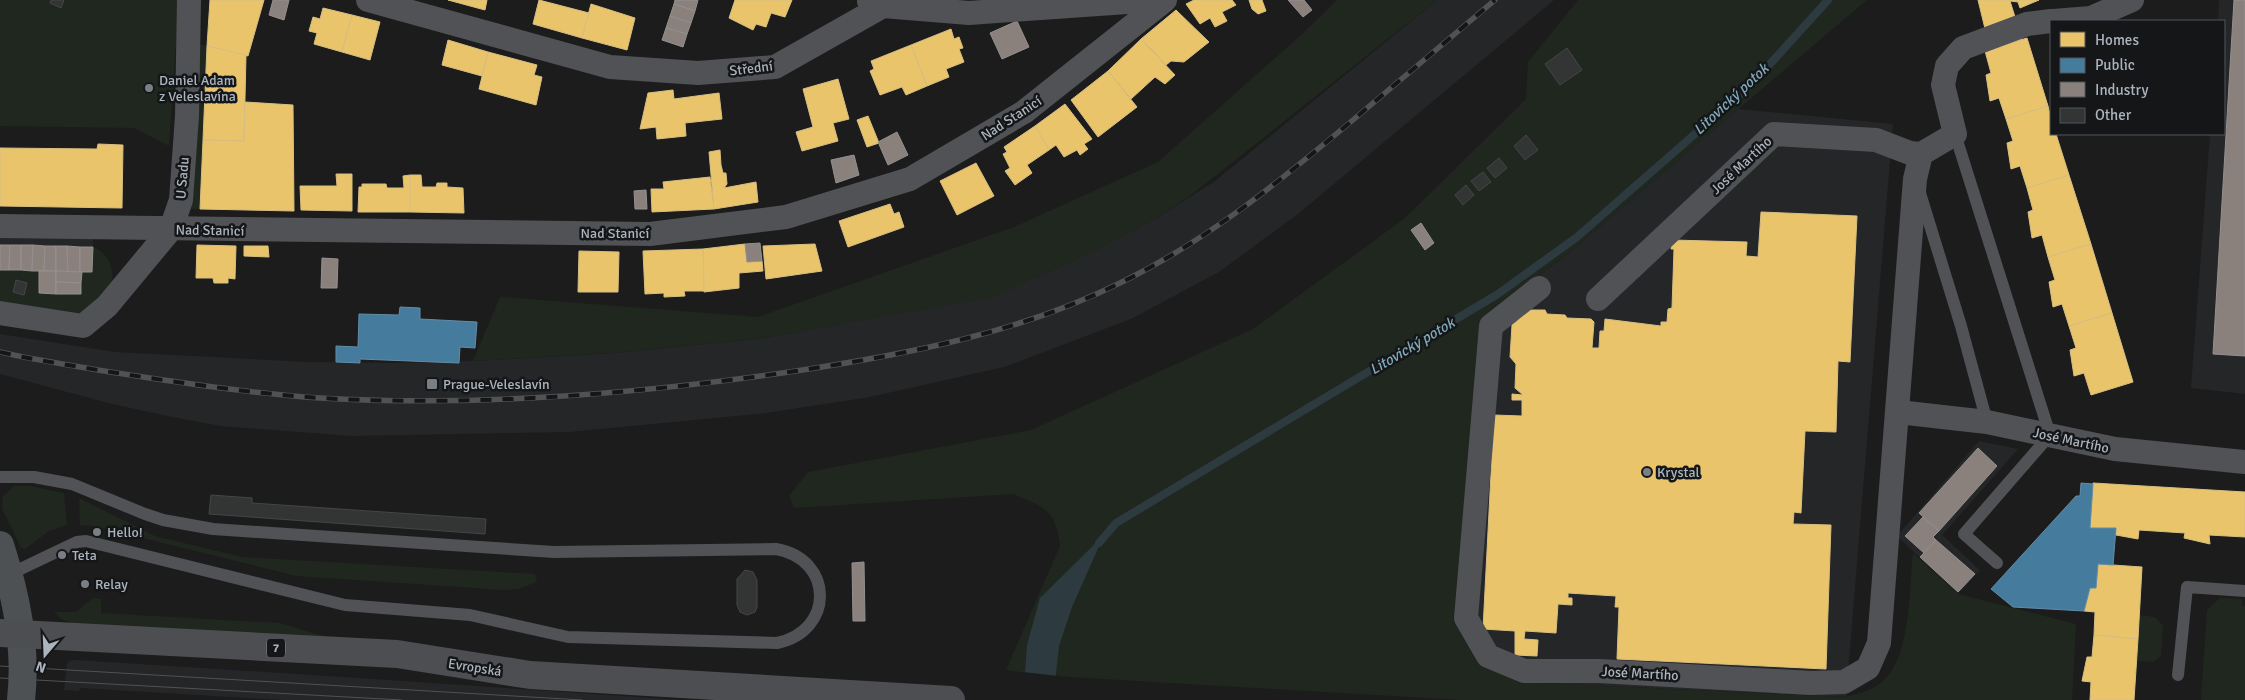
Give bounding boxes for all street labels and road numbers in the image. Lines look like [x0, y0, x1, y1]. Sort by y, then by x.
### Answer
street label: Střední [728, 57, 774, 80]
street label: Nad Stanicí [978, 92, 1045, 144]
street label: José Martího [1707, 133, 1775, 198]
street label: U Sadu [172, 156, 193, 200]
street label: Nad Stanicí [175, 221, 245, 240]
street label: Nad Stanicí [581, 225, 650, 242]
street label: José Martího [2031, 424, 2110, 457]
road number: 7 [267, 638, 285, 658]
street label: Evropská [447, 655, 503, 680]
street label: José Martího [1601, 663, 1679, 684]

